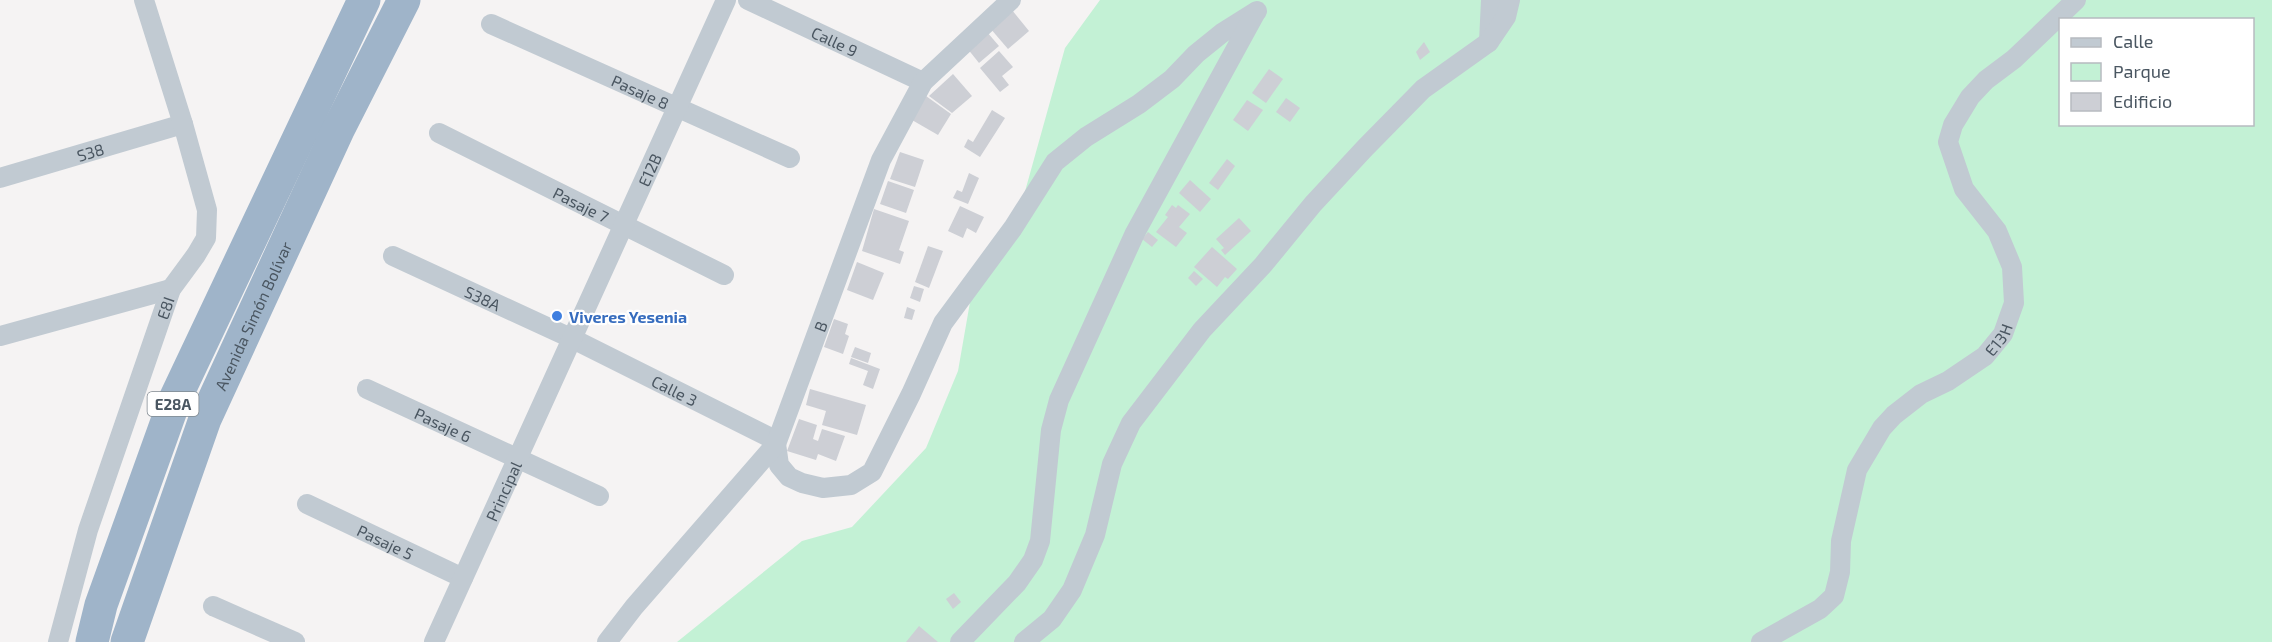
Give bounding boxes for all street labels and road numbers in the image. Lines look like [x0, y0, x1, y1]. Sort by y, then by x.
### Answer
street label: Calle 9 [809, 22, 861, 60]
street label: Pasaje 8 [609, 70, 672, 112]
street label: S38 [74, 138, 106, 164]
street label: E12B [633, 150, 665, 189]
street label: Pasaje 7 [550, 182, 612, 226]
street label: Avenida Simón Bolívar [210, 238, 295, 393]
street label: S38A [462, 281, 504, 314]
street label: E8I [152, 294, 177, 322]
street label: B [809, 318, 830, 334]
street label: E13H [1980, 321, 2015, 359]
street label: Calle 3 [649, 371, 701, 409]
road number: E28A [148, 392, 198, 416]
street label: Pasaje 6 [412, 403, 475, 445]
street label: Principal [481, 458, 525, 524]
street label: Pasaje 5 [354, 520, 417, 563]

